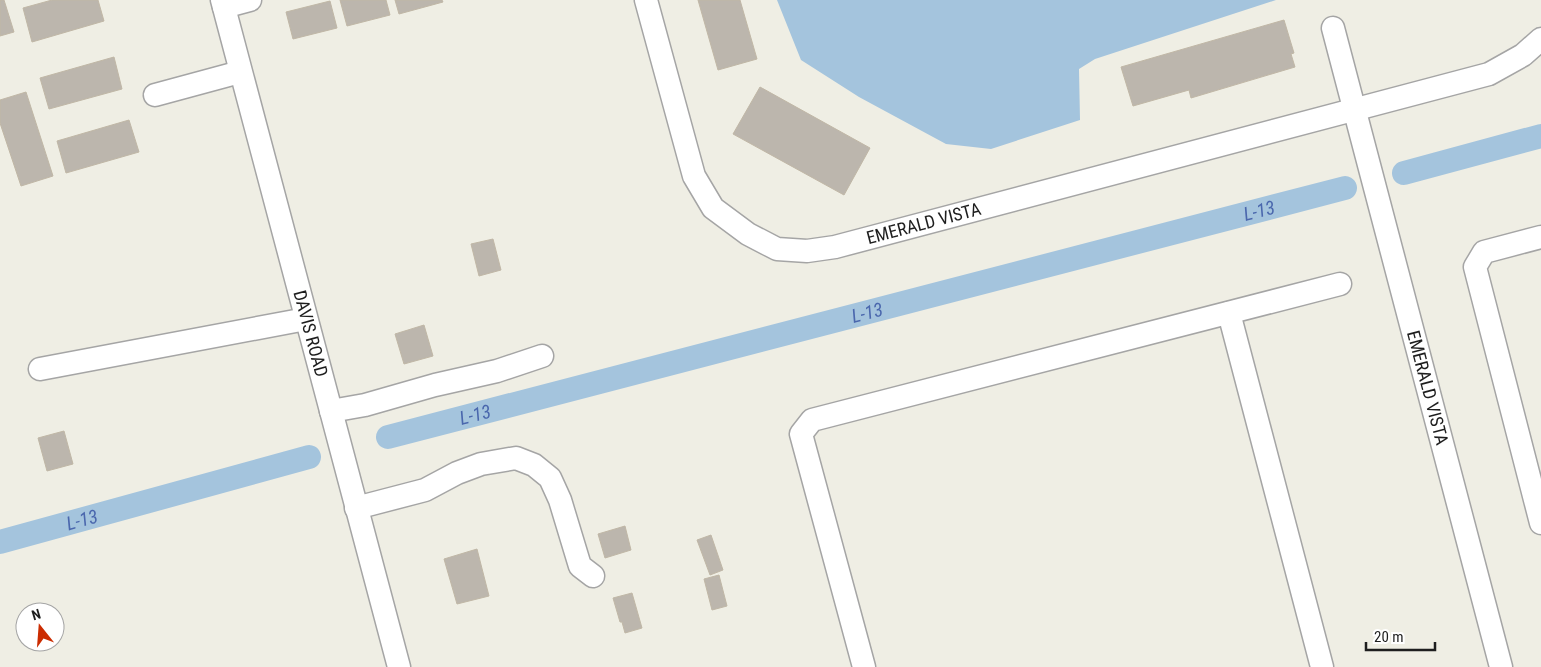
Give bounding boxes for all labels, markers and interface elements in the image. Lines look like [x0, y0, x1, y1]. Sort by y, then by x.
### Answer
water label: L-13 [1241, 196, 1277, 226]
street label: EMERALD VISTA [864, 198, 984, 248]
street label: DAVIS ROAD [289, 288, 332, 379]
water label: L-13 [849, 298, 885, 328]
street label: EMERALD VISTA [1403, 328, 1453, 448]
water label: L-13 [457, 400, 493, 430]
water label: L-13 [64, 505, 100, 535]
north arrow [15, 602, 65, 652]
text: N [30, 606, 43, 623]
scale bar [1366, 620, 1435, 652]
text: 20 m [1374, 628, 1404, 646]

